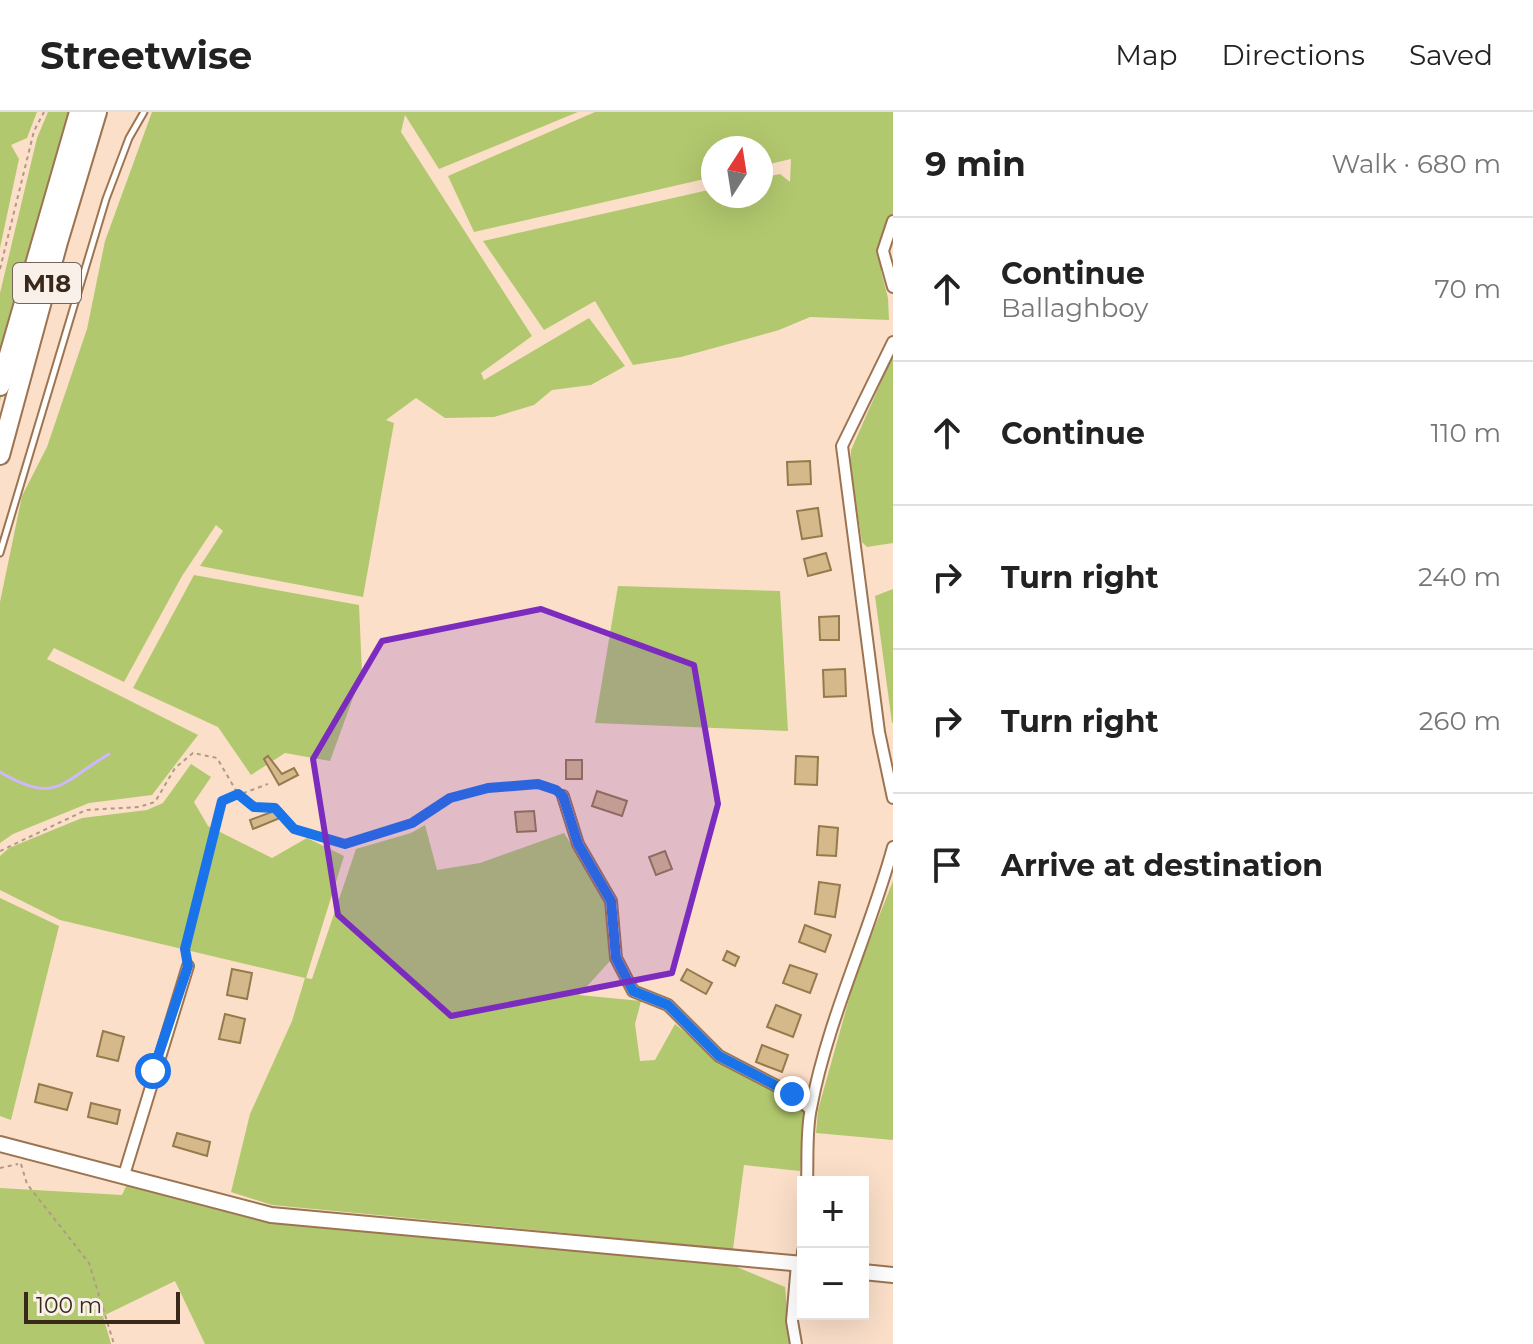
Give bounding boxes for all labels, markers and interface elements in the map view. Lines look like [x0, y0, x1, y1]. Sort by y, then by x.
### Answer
text: Streetwise [40, 32, 252, 79]
text: Map [1115, 38, 1177, 72]
text: Directions [1221, 38, 1365, 72]
text: Saved [1409, 38, 1493, 72]
north arrow [701, 136, 773, 208]
text: 9 min [925, 143, 1026, 185]
text: Walk · 680 m [1331, 148, 1501, 180]
text: Continue [1001, 255, 1145, 292]
road number: M18 [13, 263, 81, 303]
icon: ahead [925, 267, 969, 311]
text: 70 m [1435, 273, 1501, 305]
text: Ballaghboy [1001, 292, 1148, 324]
icon: ahead [925, 411, 969, 455]
text: Continue [1001, 415, 1145, 452]
text: 110 m [1431, 417, 1501, 449]
icon: right [925, 555, 969, 599]
text: Turn right [1001, 559, 1158, 596]
text: 240 m [1418, 561, 1501, 593]
icon: right [925, 699, 969, 743]
text: Turn right [1001, 703, 1158, 740]
text: 260 m [1419, 705, 1501, 737]
icon: arrive [925, 843, 969, 887]
text: Arrive at destination [1001, 847, 1323, 884]
route start [135, 1053, 171, 1089]
route end [774, 1076, 810, 1112]
map controls [797, 1176, 869, 1320]
button: + [797, 1176, 869, 1248]
button: − [797, 1248, 869, 1320]
scale bar [24, 1288, 180, 1324]
text: 100 m [36, 1292, 102, 1319]

